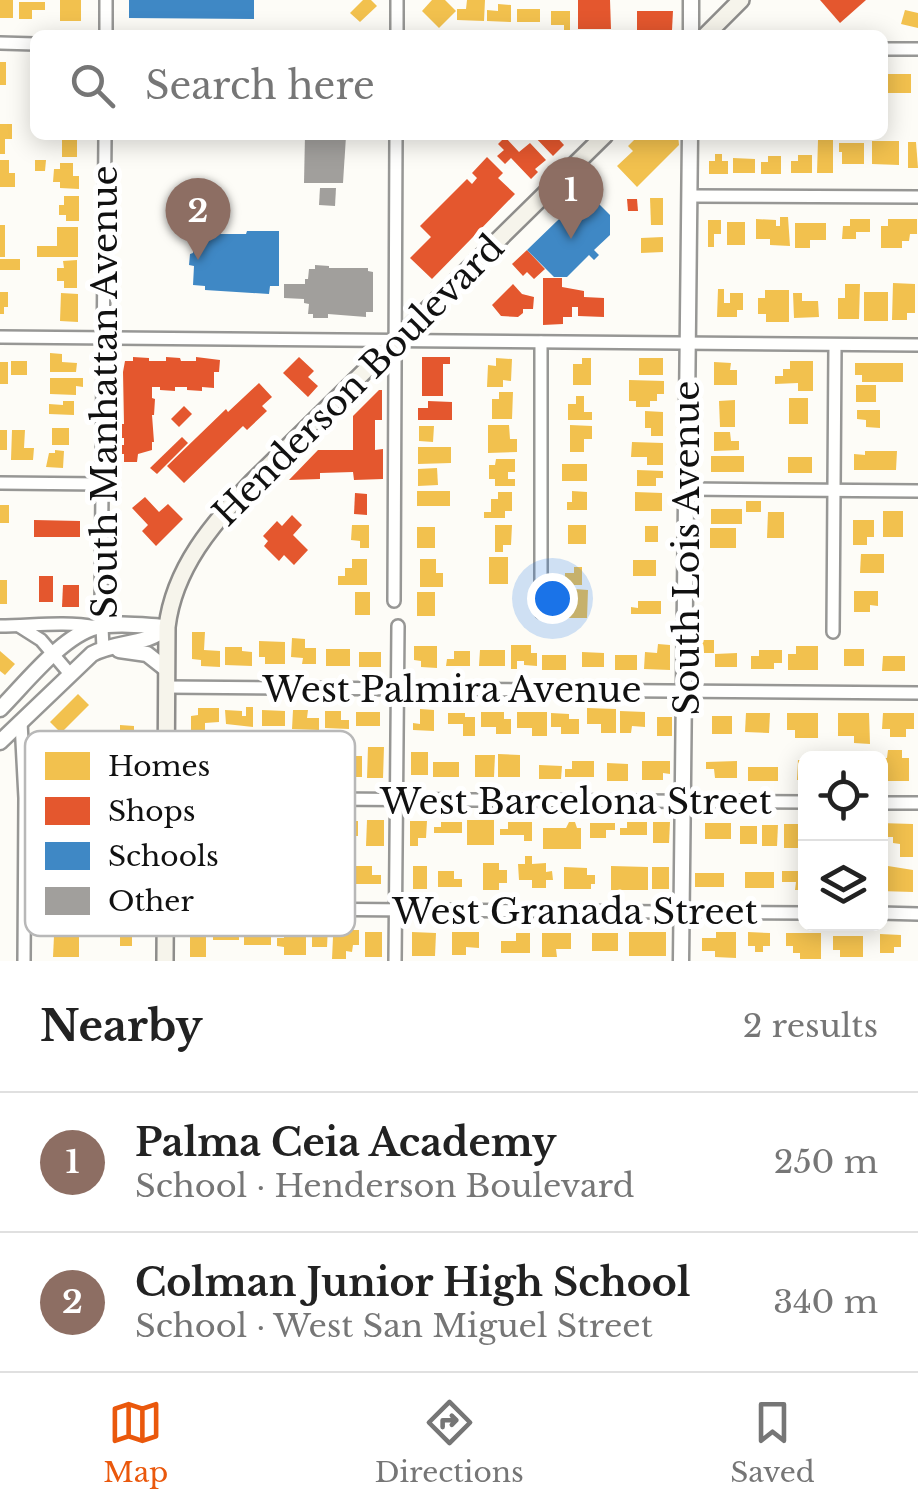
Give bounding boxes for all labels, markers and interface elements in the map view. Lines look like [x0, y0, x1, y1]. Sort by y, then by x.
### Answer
search box [30, 30, 888, 140]
icon: search [65, 58, 120, 113]
text: Search here [145, 62, 375, 109]
pin: 1 [538, 156, 604, 239]
street label: South Manhattan Avenue [83, 165, 126, 619]
pin: 2 [166, 178, 230, 260]
street label: Henderson Boulevard [204, 226, 512, 534]
street label: South Lois Avenue [665, 381, 708, 715]
your location [527, 573, 578, 624]
street label: West Palmira Avenue [261, 668, 642, 711]
legend [25, 731, 355, 936]
text: Homes [108, 749, 210, 784]
map controls [798, 751, 888, 931]
button: locate [798, 751, 888, 841]
street label: West Barcelona Street [379, 780, 772, 823]
text: Shops [108, 794, 195, 829]
text: Schools [108, 839, 219, 874]
button: layers [798, 841, 888, 931]
text: Other [108, 884, 194, 919]
street label: West Granada Street [391, 890, 758, 933]
text: Nearby [40, 1000, 203, 1052]
text: 2 results [743, 1006, 878, 1046]
text: Palma Ceia Academy [135, 1119, 556, 1166]
text: 1 [66, 1142, 79, 1182]
text: 250 m [774, 1142, 878, 1182]
text: School · Henderson Boulevard [135, 1166, 634, 1206]
text: Colman Junior High School [135, 1259, 690, 1306]
text: 2 [62, 1282, 83, 1322]
text: 340 m [773, 1282, 878, 1322]
text: School · West San Miguel Street [135, 1306, 653, 1346]
tab: Map [103, 1395, 168, 1490]
tab: Directions [375, 1395, 524, 1490]
tab: Saved [730, 1395, 815, 1490]

